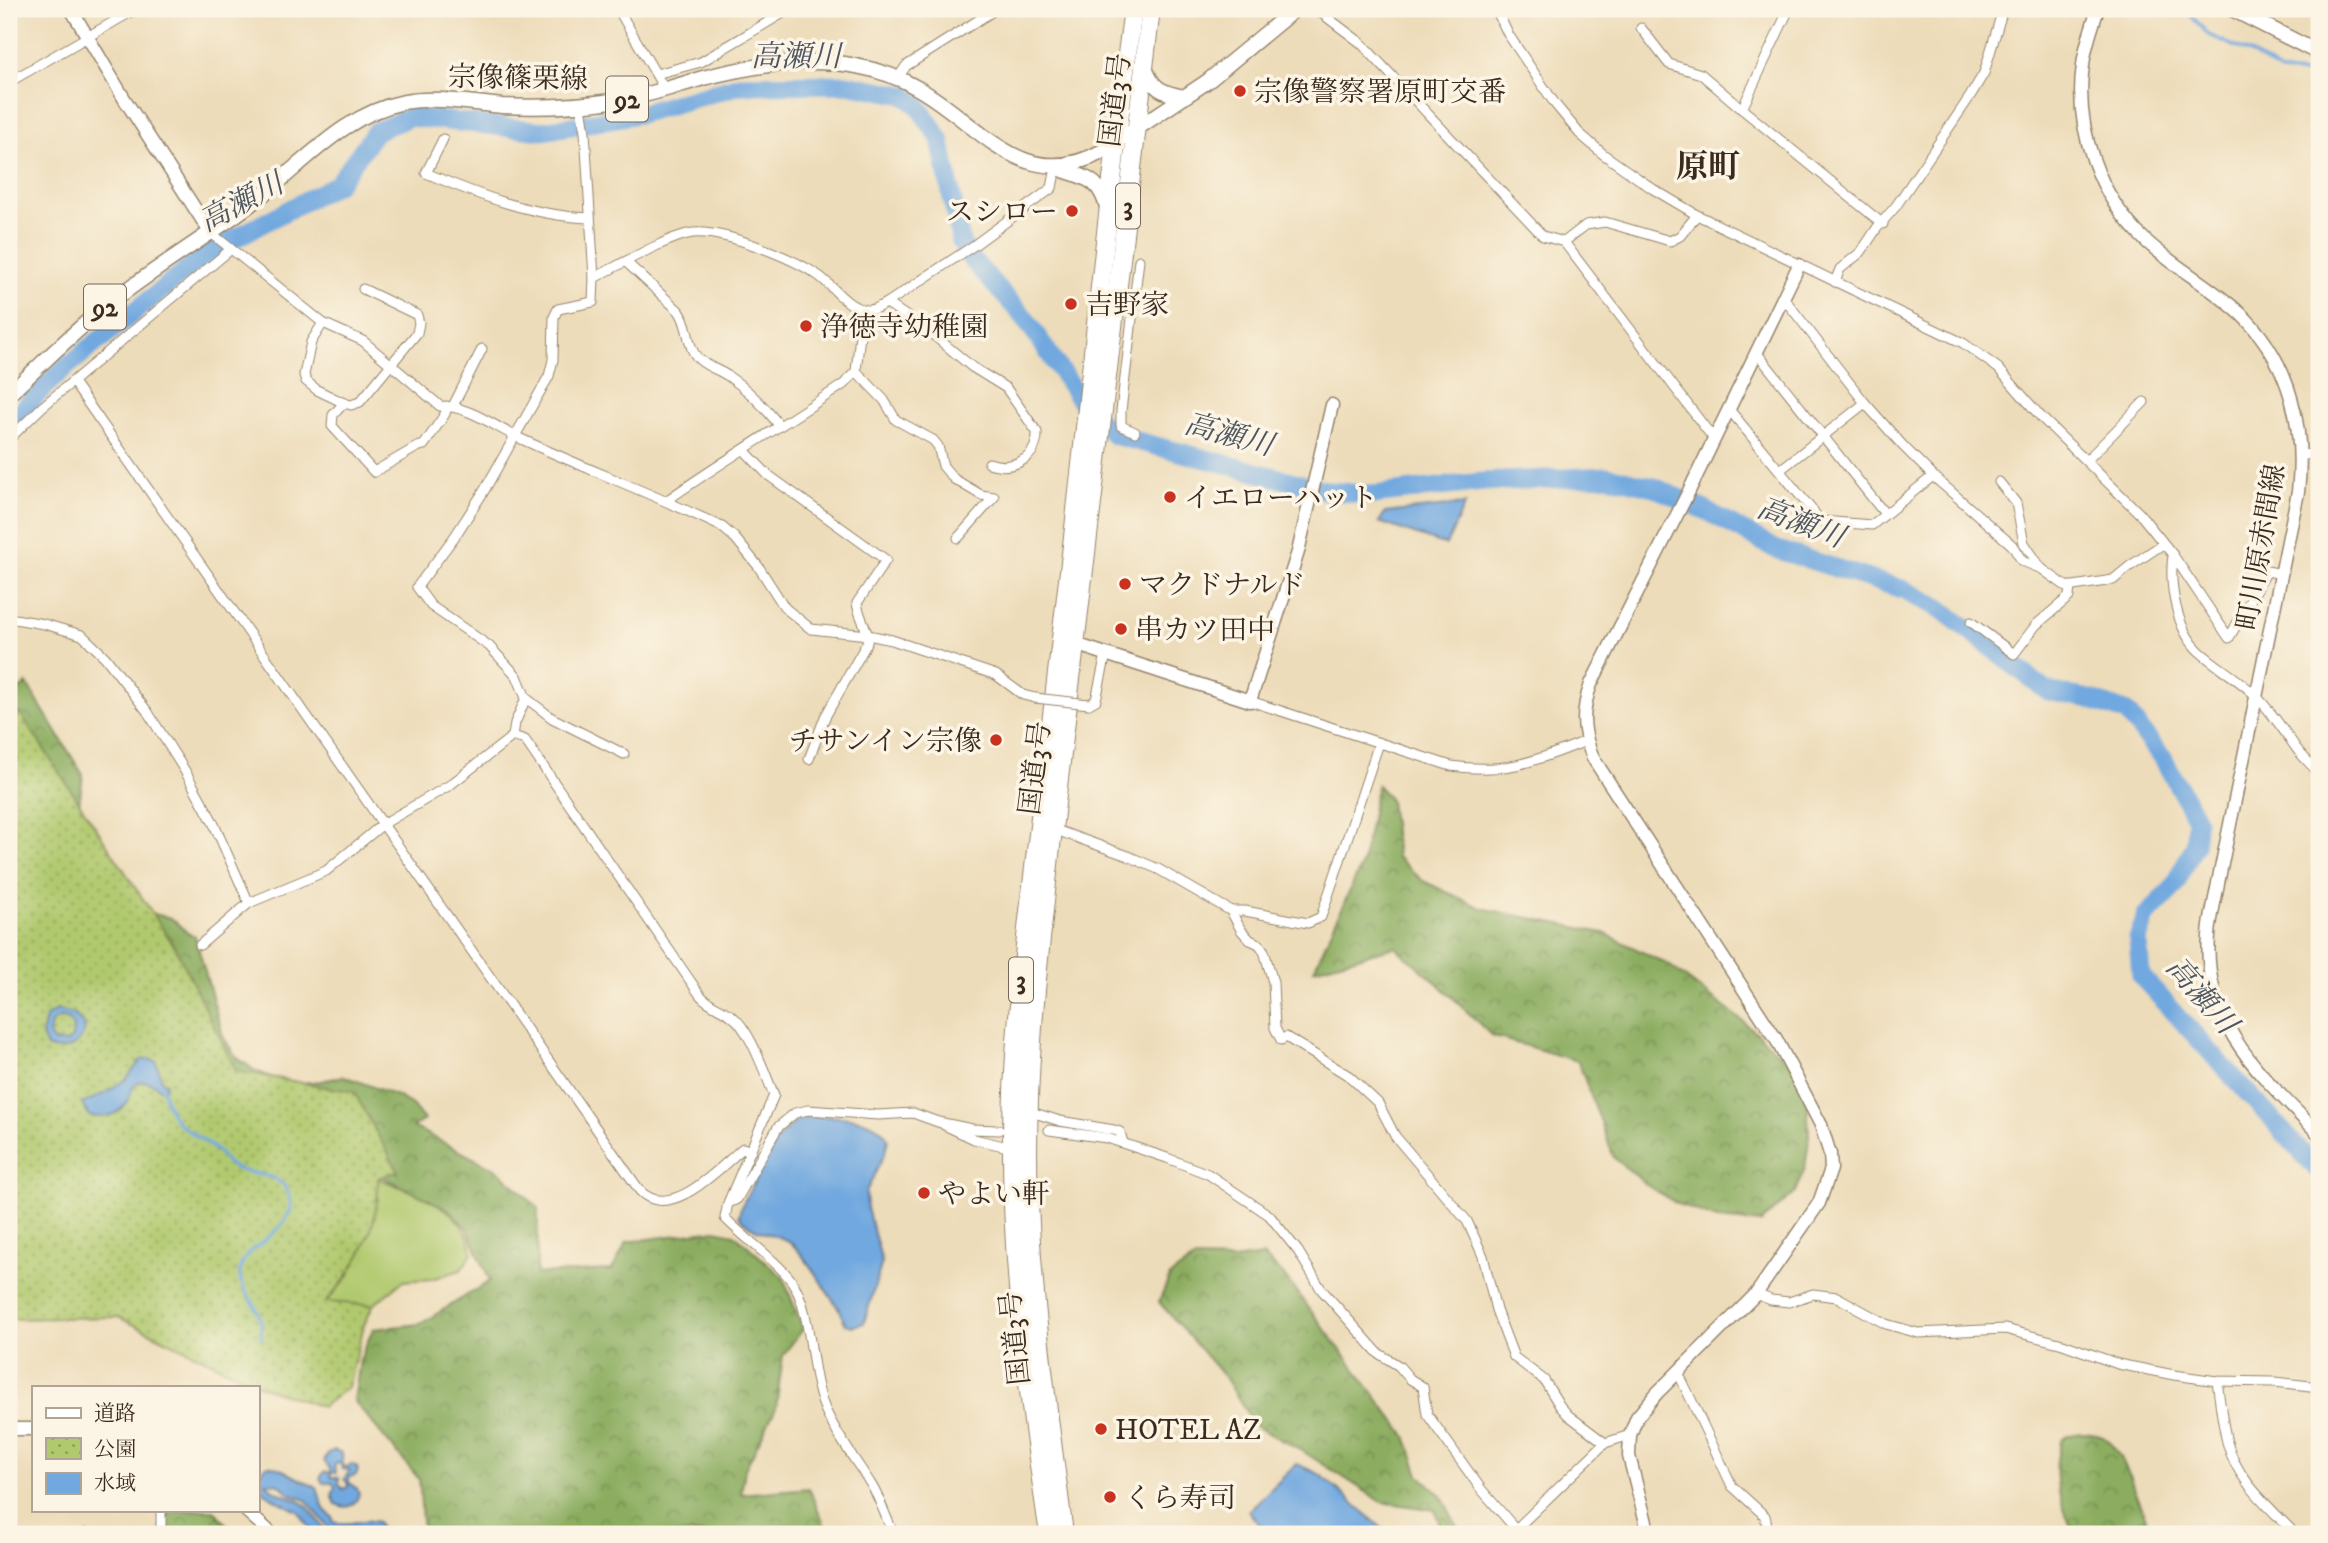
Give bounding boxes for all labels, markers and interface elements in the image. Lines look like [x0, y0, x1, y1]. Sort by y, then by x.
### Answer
water label: 高瀬川 [751, 39, 844, 76]
street label: 国道3号 [1092, 51, 1139, 149]
street label: 宗像篠栗線 [448, 60, 588, 97]
place label: 宗像警察署原町交番 [1254, 75, 1506, 110]
road number: 92 [606, 76, 648, 122]
marker: 宗像警察署原町交番 [1232, 83, 1248, 99]
district label: 原町 [1676, 148, 1740, 188]
water label: 高瀬川 [193, 164, 293, 241]
road number: 3 [1116, 183, 1140, 228]
place label: スシロー [946, 195, 1058, 230]
marker: スシロー [1064, 203, 1080, 219]
road number: 92 [84, 284, 126, 330]
place label: 吉野家 [1085, 288, 1169, 323]
marker: 吉野家 [1063, 296, 1079, 312]
place label: 浄徳寺幼稚園 [820, 310, 988, 345]
marker: 浄徳寺幼稚園 [798, 318, 814, 334]
water label: 高瀬川 [1180, 406, 1280, 466]
street label: 町川原赤間線 [2230, 461, 2293, 633]
place label: イエローハット [1184, 481, 1377, 516]
marker: イエローハット [1162, 489, 1178, 505]
water label: 高瀬川 [1752, 490, 1852, 558]
place label: マクドナルド [1139, 568, 1306, 603]
marker: マクドナルド [1117, 576, 1133, 592]
place label: 串カツ田中 [1135, 613, 1275, 648]
marker: 串カツ田中 [1113, 621, 1129, 637]
street label: 国道3号 [1012, 719, 1059, 817]
place label: チサンイン宗像 [789, 724, 982, 759]
marker: チサンイン宗像 [988, 732, 1004, 748]
water label: 高瀬川 [2157, 950, 2246, 1044]
road number: 3 [1009, 958, 1033, 1002]
place label: やよい軒 [938, 1177, 1050, 1212]
marker: やよい軒 [916, 1185, 932, 1201]
street label: 国道3号 [993, 1289, 1038, 1387]
legend [32, 1386, 259, 1512]
text: 道路 [94, 1401, 136, 1427]
place label: HOTEL AZ [1115, 1413, 1261, 1448]
marker: HOTEL AZ [1093, 1421, 1109, 1437]
text: 公園 [94, 1437, 136, 1463]
text: 水域 [94, 1471, 136, 1497]
place label: くら寿司 [1124, 1481, 1236, 1516]
marker: くら寿司 [1102, 1489, 1118, 1505]

